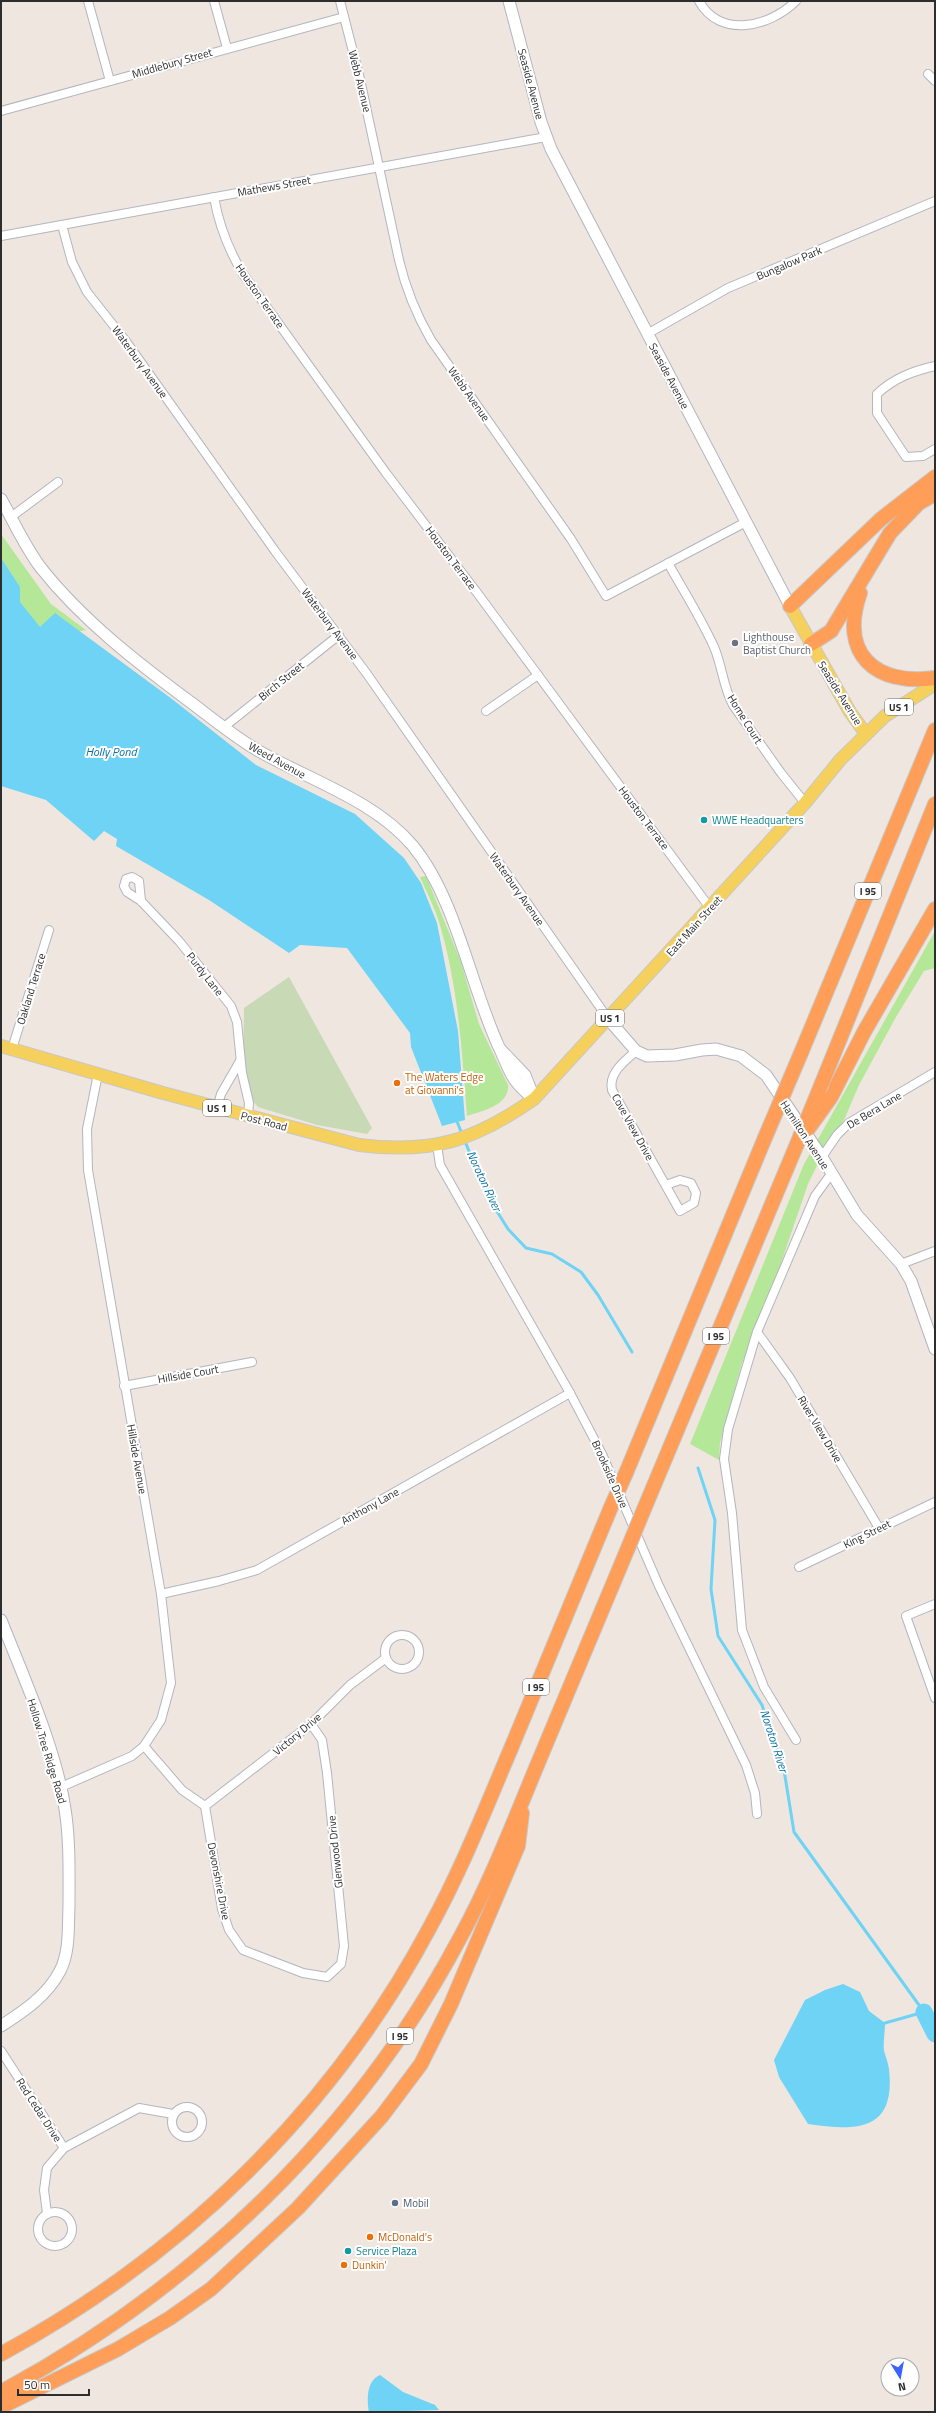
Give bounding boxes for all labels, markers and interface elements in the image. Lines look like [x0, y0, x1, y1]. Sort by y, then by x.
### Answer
street label: Middlebury Street [130, 44, 214, 82]
street label: Seaside Avenue [514, 47, 548, 122]
street label: Webb Avenue [345, 48, 376, 114]
street label: Mathews Street [236, 172, 312, 200]
street label: Bungalow Park [754, 242, 825, 284]
street label: Houston Terrace [232, 260, 289, 332]
street label: Waterbury Avenue [108, 323, 172, 402]
street label: Seaside Avenue [645, 340, 693, 412]
street label: Webb Avenue [444, 363, 494, 425]
street label: Houston Terrace [422, 523, 480, 593]
street label: Waterbury Avenue [298, 585, 363, 663]
place label: Lighthouse Baptist Church [743, 629, 811, 658]
marker: Lighthouse Baptist Church [730, 638, 740, 648]
street label: Birch Street [255, 658, 307, 704]
street label: Seaside Avenue [814, 658, 866, 728]
street label: Home Court [723, 691, 767, 747]
road number: US 1 [885, 699, 913, 715]
street label: Weed Avenue [245, 738, 309, 783]
water label: Holly Pond [85, 742, 139, 761]
street label: Houston Terrace [615, 783, 673, 853]
place label: WWE Headquarters [712, 812, 804, 828]
marker: WWE Headquarters [699, 815, 709, 825]
street label: Waterbury Avenue [486, 849, 548, 929]
road number: I 95 [855, 883, 881, 899]
street label: East Main Street [662, 892, 726, 960]
street label: Purdy Lane [183, 949, 228, 1000]
street label: Oakland Terrace [13, 951, 50, 1027]
road number: US 1 [596, 1010, 624, 1026]
place label: The Waters Edge at Giovanni's [405, 1069, 484, 1098]
marker: The Waters Edge at Giovanni's [392, 1078, 402, 1088]
street label: De Bera Lane [844, 1087, 905, 1133]
street label: Cove View Drive [608, 1091, 658, 1164]
street label: Hamilton Avenue [777, 1097, 834, 1173]
road number: US 1 [203, 1100, 231, 1116]
street label: Post Road [239, 1107, 289, 1135]
water label: Noroton River [462, 1147, 508, 1216]
road number: I 95 [703, 1328, 729, 1344]
street label: Hillside Court [156, 1361, 220, 1387]
street label: River View Drive [794, 1393, 846, 1466]
street label: Hillside Avenue [123, 1423, 151, 1496]
street label: Brookside Drive [588, 1438, 632, 1511]
street label: Anthony Lane [338, 1483, 402, 1528]
street label: King Street [841, 1516, 894, 1552]
road number: I 95 [523, 1679, 549, 1695]
street label: Hollow Tree Ridge Road [23, 1696, 71, 1806]
water label: Noroton River [755, 1707, 794, 1777]
street label: Victory Drive [269, 1709, 325, 1759]
street label: Glenwood Drive [323, 1814, 347, 1889]
street label: Devonshire Drive [204, 1841, 234, 1922]
road number: I 95 [387, 2028, 413, 2044]
street label: Red Cedar Drive [12, 2075, 66, 2146]
place label: Mobil [403, 2195, 429, 2211]
marker: Mobil [390, 2198, 400, 2208]
place label: McDonald's [378, 2229, 432, 2245]
marker: McDonald's [365, 2232, 375, 2242]
place label: Service Plaza [356, 2243, 417, 2259]
marker: Service Plaza [343, 2246, 353, 2256]
place label: Dunkin' [352, 2257, 387, 2273]
marker: Dunkin' [339, 2260, 349, 2270]
north arrow [880, 2357, 920, 2397]
scale bar [18, 2371, 89, 2397]
text: 50 m [24, 2375, 50, 2394]
text: N [897, 2378, 907, 2395]

